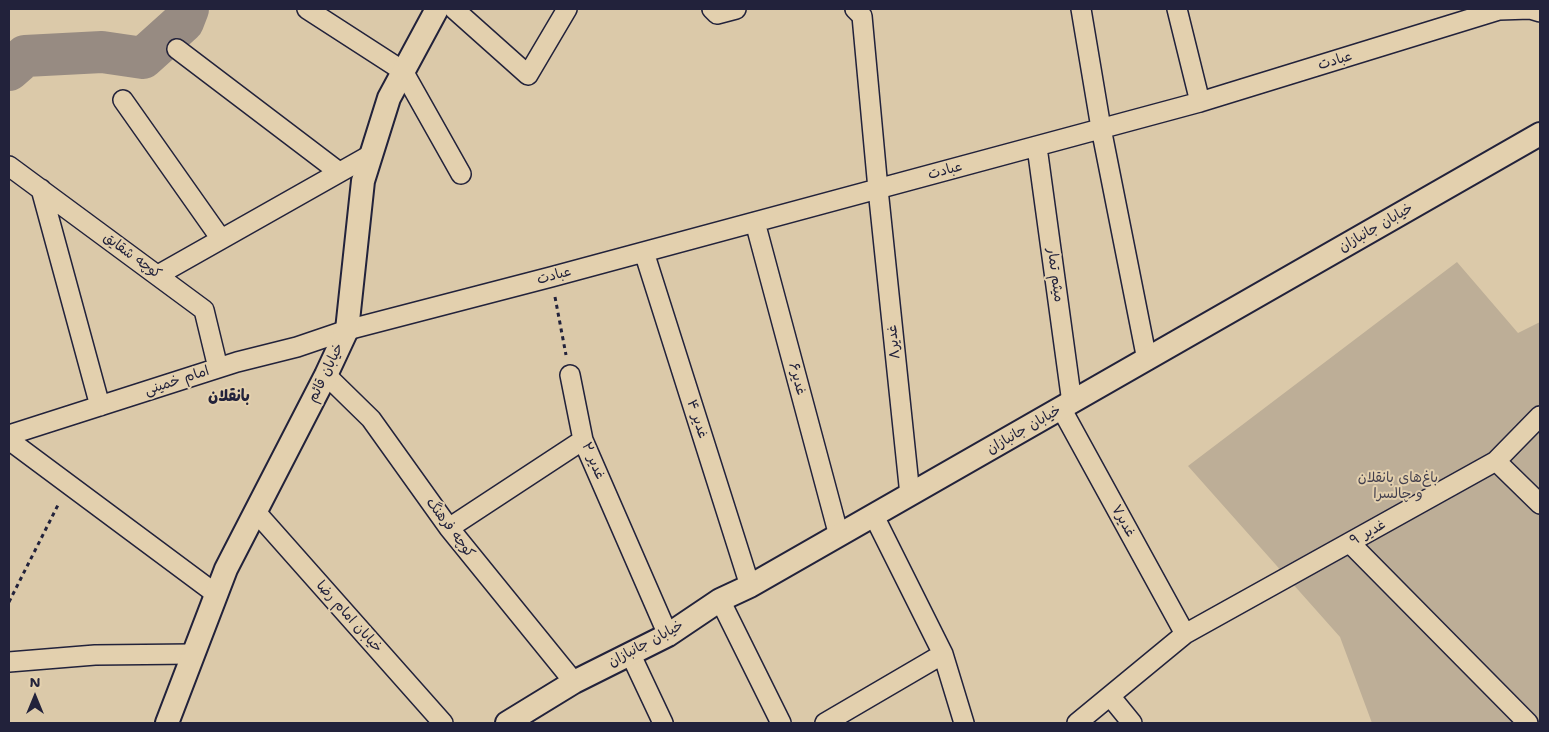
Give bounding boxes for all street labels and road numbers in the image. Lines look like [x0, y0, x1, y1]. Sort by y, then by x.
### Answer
street label: عبادت [1316, 48, 1354, 74]
street label: عبادت [926, 158, 964, 184]
street label: خیابان جانبازان [1336, 200, 1416, 256]
street label: کوچه شقایق [100, 229, 164, 283]
street label: میثم تمار [1043, 247, 1067, 303]
street label: عبادت [535, 263, 573, 289]
street label: غدیر۸ [884, 324, 904, 360]
street label: خیابان قائم [304, 341, 348, 405]
street label: غدیر۶ [785, 361, 809, 397]
street label: امام خمینی [143, 363, 211, 399]
street label: غدیر ۴ [683, 397, 711, 441]
street label: خیابان جانبازان [984, 402, 1064, 458]
street label: غدیر ۲ [578, 440, 608, 482]
street label: کوچه فرهنگ [422, 495, 478, 561]
street label: غدیر۷ [1107, 502, 1139, 540]
street label: غدیر ۹ [1347, 516, 1389, 550]
street label: خیابان امام رضا [312, 578, 386, 656]
street label: خیابان جانبازان [605, 617, 687, 671]

